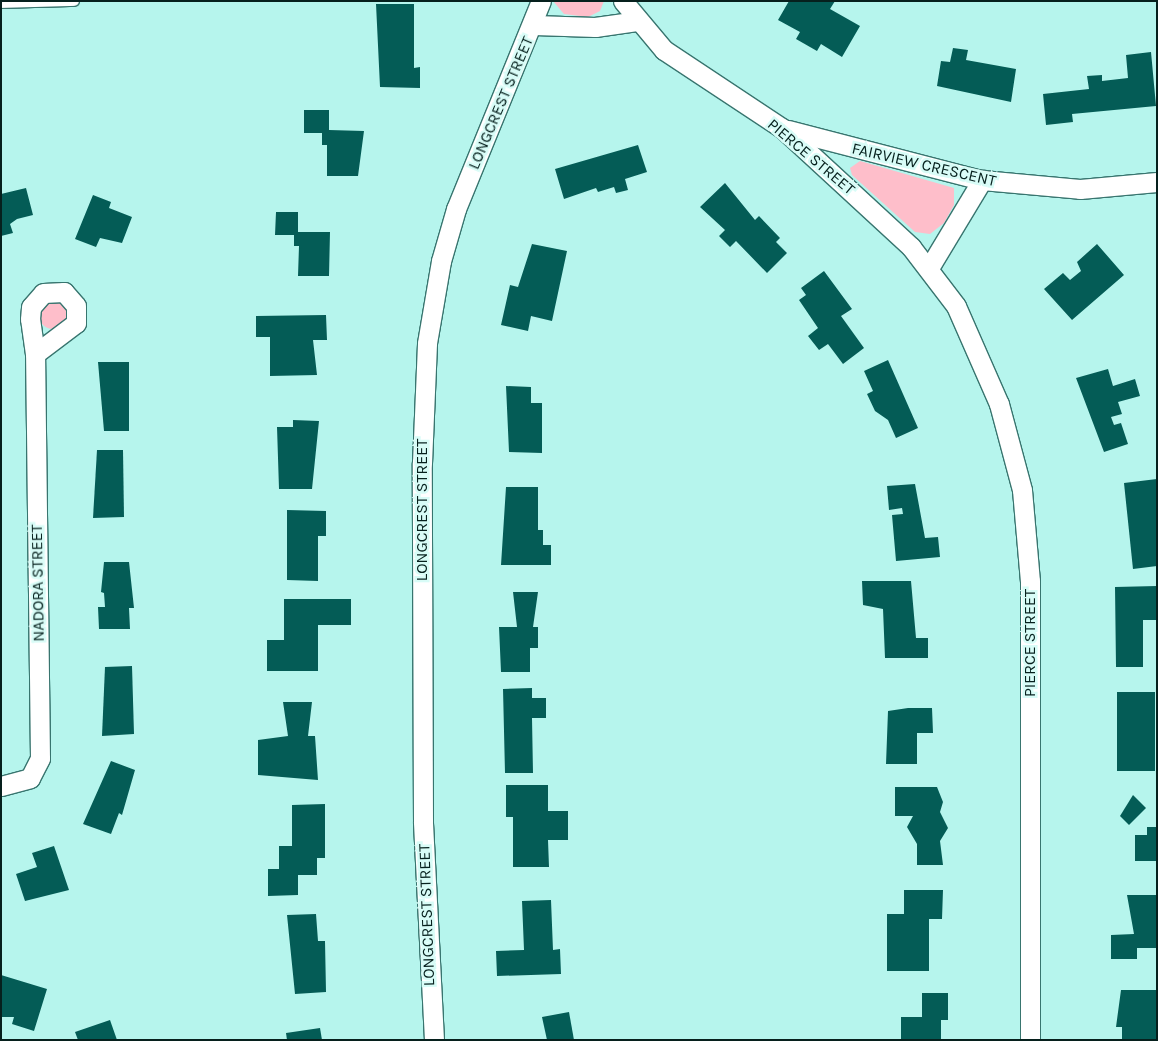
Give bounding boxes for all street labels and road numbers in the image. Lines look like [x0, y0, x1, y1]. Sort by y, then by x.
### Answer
street label: LONGCREST STREET [464, 34, 538, 172]
street label: PIERCE STREET [763, 115, 859, 199]
street label: FAIRVIEW CRESCENT [850, 139, 998, 191]
street label: LONGCREST STREET [412, 439, 432, 581]
street label: NADORA STREET [27, 524, 49, 642]
street label: PIERCE STREET [1020, 589, 1040, 697]
street label: LONGCREST STREET [415, 843, 439, 987]

